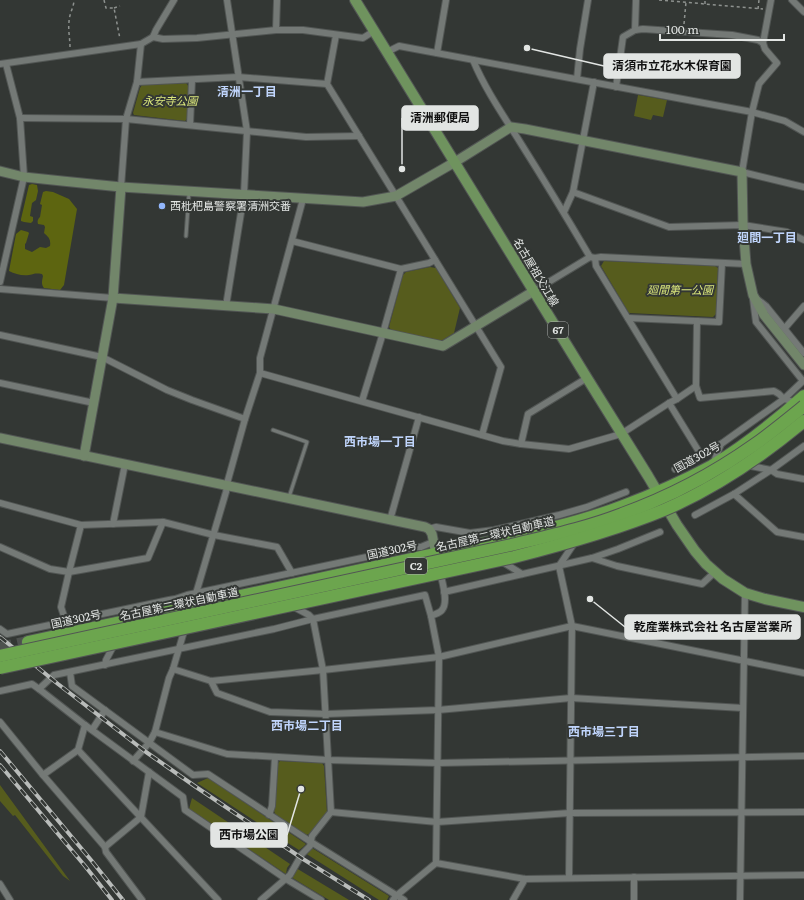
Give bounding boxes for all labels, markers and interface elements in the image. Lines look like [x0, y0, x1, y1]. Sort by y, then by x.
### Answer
scale bar [660, 16, 784, 42]
text: 100 m [666, 20, 699, 38]
callout: 清須市立花水木保育園 [604, 54, 740, 78]
text: 清須市立花水木保育園 [612, 56, 732, 74]
district label: 清洲一丁目 [217, 82, 277, 100]
park label: 永安寺公園 [143, 92, 199, 108]
callout: 清洲郵便局 [402, 106, 478, 130]
text: 清洲郵便局 [410, 108, 470, 126]
place label: 西枇杷島警察署清洲交番 [170, 197, 291, 213]
marker: 西枇杷島警察署清洲交番 [157, 201, 167, 211]
district label: 廻間一丁目 [737, 228, 797, 246]
street label: 名古屋祖父江線 [510, 234, 564, 309]
park label: 廻間第一公園 [647, 281, 715, 297]
road number: 67 [548, 322, 568, 338]
district label: 西市場一丁目 [344, 432, 416, 450]
street label: 国道302号 [670, 437, 723, 475]
street label: 名古屋第二環状自動車道 [434, 512, 556, 554]
street label: 国道302号 [365, 536, 418, 562]
road number: C2 [405, 558, 427, 574]
street label: 名古屋第二環状自動車道 [118, 583, 240, 623]
street label: 国道302号 [49, 605, 102, 631]
callout: 乾産業株式会社 名古屋営業所 [625, 615, 800, 639]
text: 乾産業株式会社 名古屋営業所 [634, 617, 792, 635]
district label: 西市場二丁目 [271, 716, 343, 734]
district label: 西市場三丁目 [568, 722, 640, 740]
callout: 西市場公園 [211, 823, 287, 847]
text: 西市場公園 [219, 825, 279, 843]

